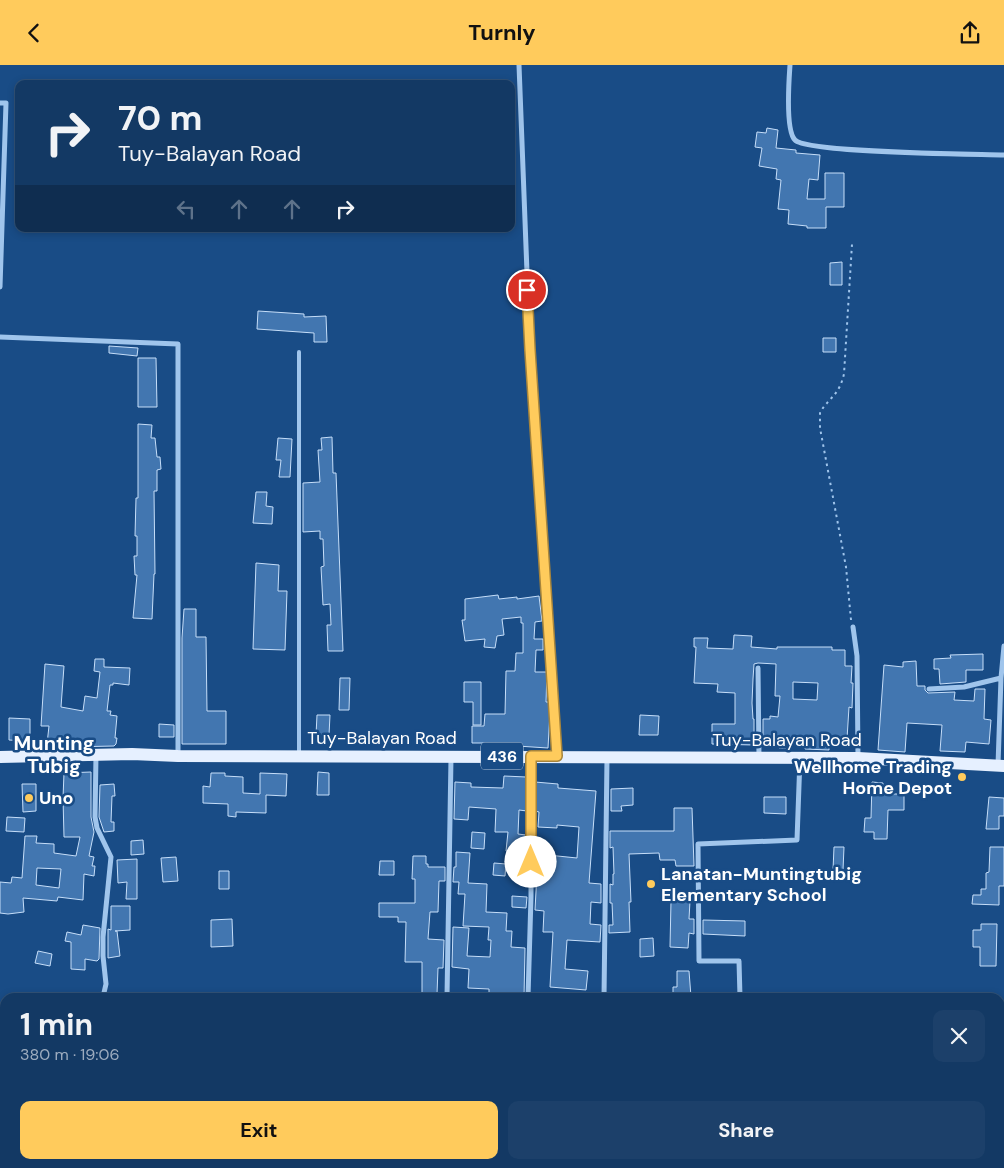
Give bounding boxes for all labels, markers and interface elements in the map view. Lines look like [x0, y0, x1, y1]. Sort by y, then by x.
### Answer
text: Turnly [468, 18, 536, 47]
icon: back [20, 19, 48, 47]
icon: share [956, 19, 984, 47]
text: 70 m [118, 95, 202, 141]
icon: right [35, 100, 100, 165]
text: Tuy-Balayan Road [118, 139, 301, 168]
icon: left [172, 195, 200, 223]
icon: ahead [225, 195, 253, 223]
icon: ahead [278, 195, 306, 223]
icon: right [331, 195, 359, 223]
pin [506, 269, 548, 311]
icon: arrive [513, 276, 541, 304]
street label: Tuy-Balayan Road [307, 726, 457, 750]
street label: Tuy-Balayan Road [712, 728, 862, 752]
district label: Munting Tubig [14, 730, 94, 779]
road number: 436 [481, 743, 523, 769]
place label: Wellhome Trading Home Depot [794, 755, 952, 800]
marker: Wellhome Trading Home Depot [956, 771, 968, 783]
place label: Uno [39, 786, 73, 810]
marker: Uno [23, 792, 35, 804]
position arrow [504, 835, 556, 887]
place label: Lanatan-Muntingtubig Elementary School [661, 862, 862, 907]
marker: Lanatan-Muntingtubig Elementary School [645, 878, 657, 890]
text: 1 min [20, 1005, 93, 1044]
button: close [933, 1010, 985, 1062]
text: 380 m · 19:06 [20, 1044, 120, 1065]
button: Exit [20, 1101, 498, 1159]
button: Share [508, 1101, 985, 1159]

